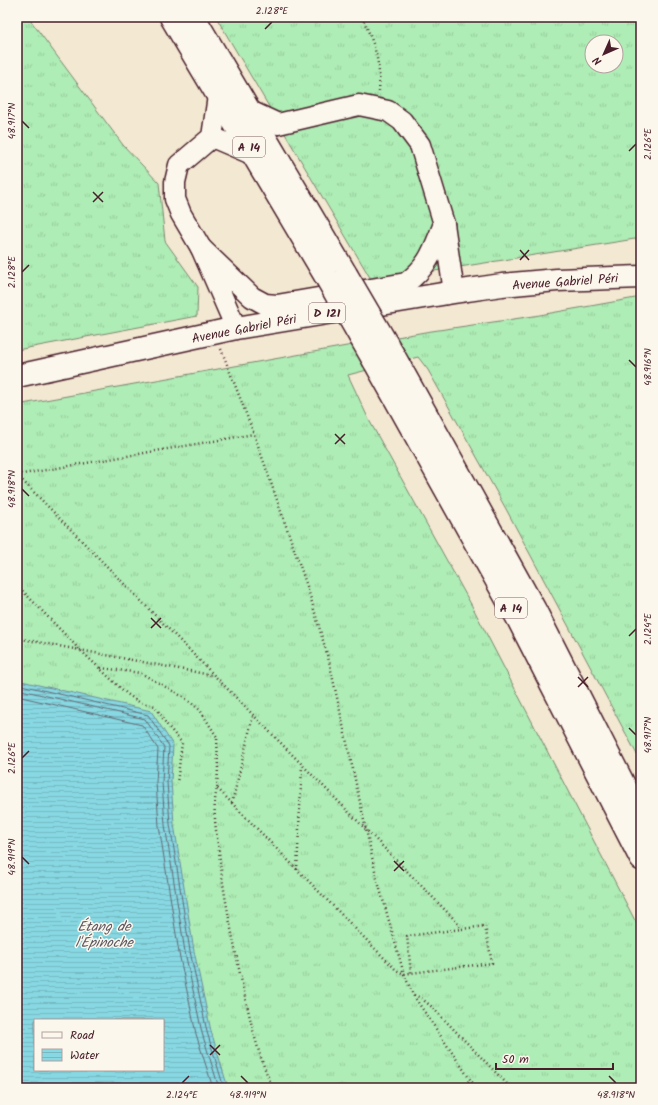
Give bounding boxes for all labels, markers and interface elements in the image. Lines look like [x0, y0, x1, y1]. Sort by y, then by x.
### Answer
text: 2.128°E [256, 3, 289, 19]
north arrow [584, 34, 624, 74]
text: N [589, 52, 606, 69]
text: 48.917°N [4, 102, 20, 139]
text: 2.126°E [640, 127, 656, 160]
road number: A 14 [233, 137, 265, 157]
text: 2.128°E [4, 255, 20, 288]
street label: Avenue Gabriel Péri [511, 268, 620, 297]
road number: D 121 [309, 303, 345, 323]
street label: Avenue Gabriel Péri [190, 309, 299, 350]
text: 48.916°N [640, 348, 656, 386]
text: 48.918°N [4, 470, 20, 508]
road number: A 14 [495, 598, 527, 618]
text: 2.124°E [640, 612, 656, 645]
text: 48.917°N [640, 716, 656, 753]
text: 2.126°E [4, 741, 20, 774]
text: 48.919°N [4, 838, 20, 875]
water label: Étang de l'Épinoche [75, 916, 134, 954]
legend [34, 1019, 164, 1071]
text: Road [70, 1026, 95, 1045]
scale bar [496, 1045, 613, 1071]
text: Water [70, 1046, 100, 1065]
text: 50 m [502, 1050, 529, 1069]
text: 2.124°E [166, 1087, 199, 1103]
text: 48.919°N [230, 1087, 267, 1103]
text: 48.918°N [597, 1087, 635, 1103]

